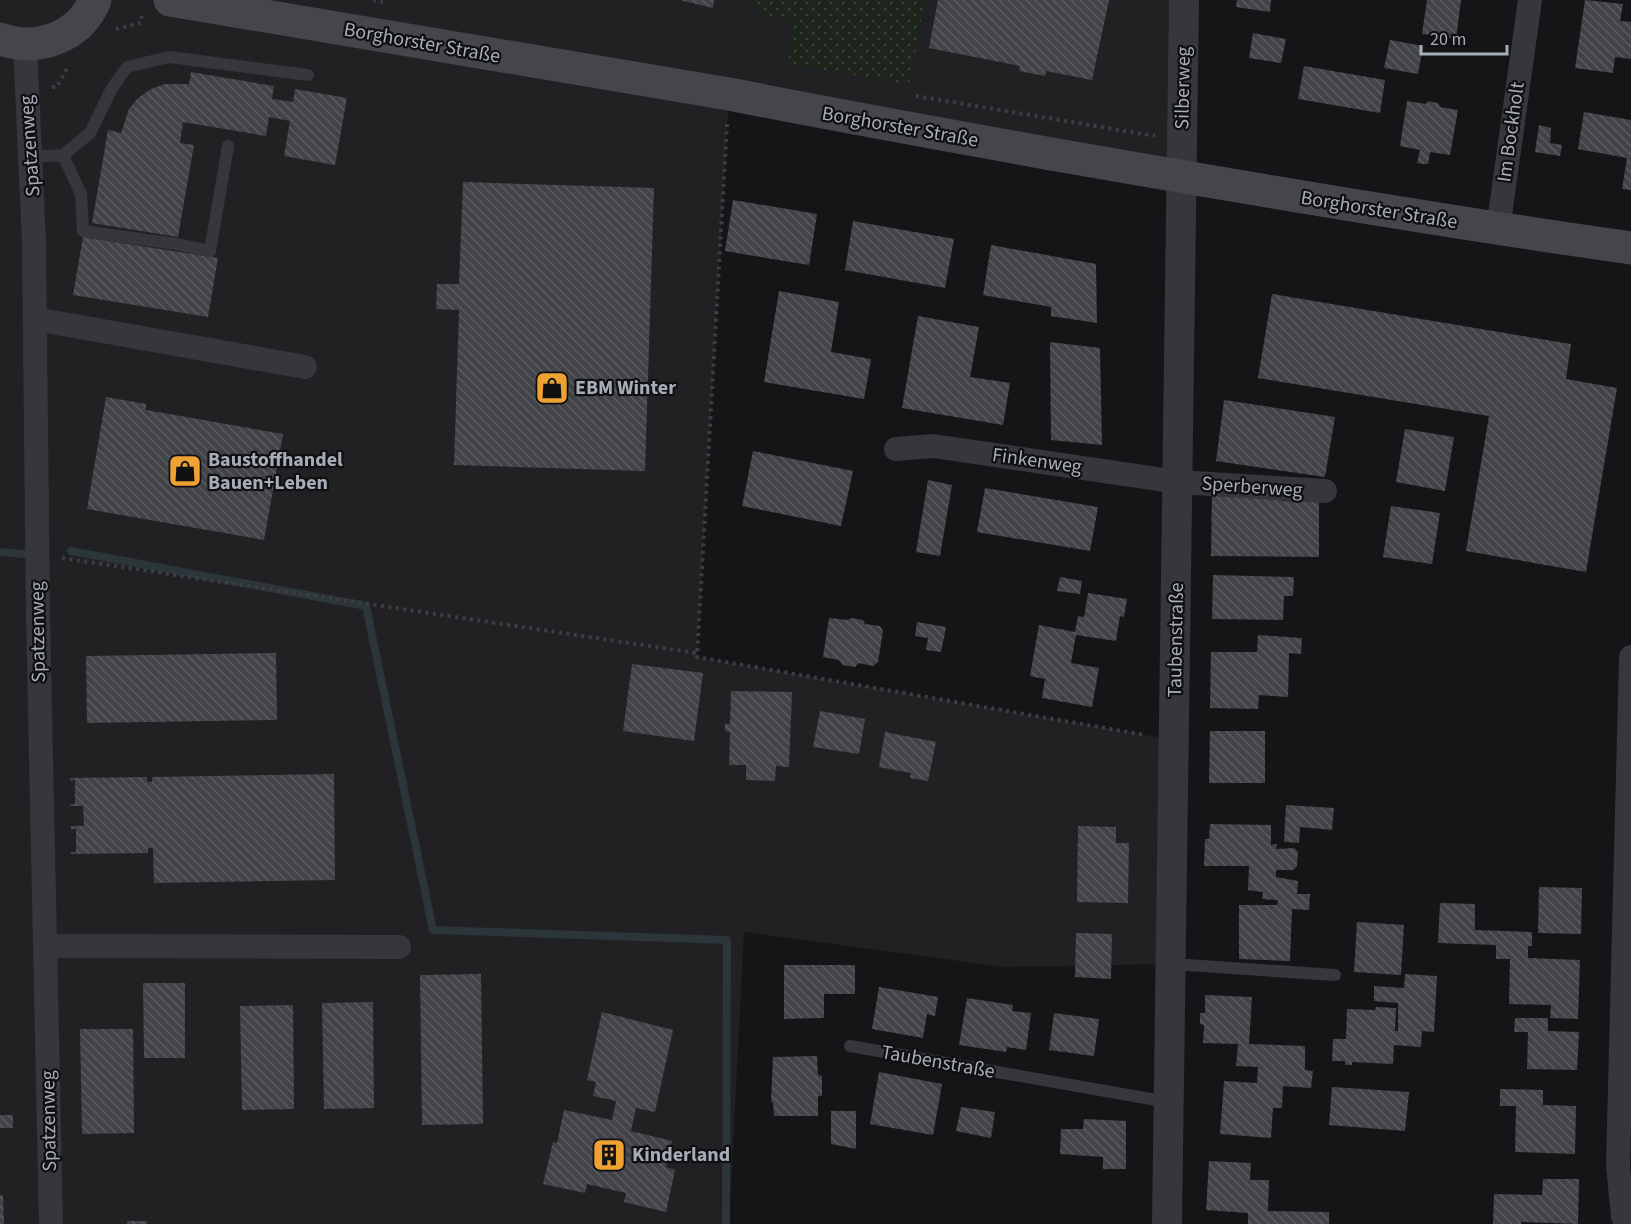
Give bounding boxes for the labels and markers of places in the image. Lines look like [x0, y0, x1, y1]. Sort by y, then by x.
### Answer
shop icon: EBM Winter [534, 370, 570, 406]
place label: EBM Winter [575, 374, 676, 402]
place label: Baustoffhandel Bauen+Leben [208, 446, 343, 497]
shop icon: Baustoffhandel Bauen+Leben [167, 453, 203, 489]
building icon: Kinderland [591, 1137, 627, 1173]
place label: Kinderland [632, 1141, 730, 1169]

